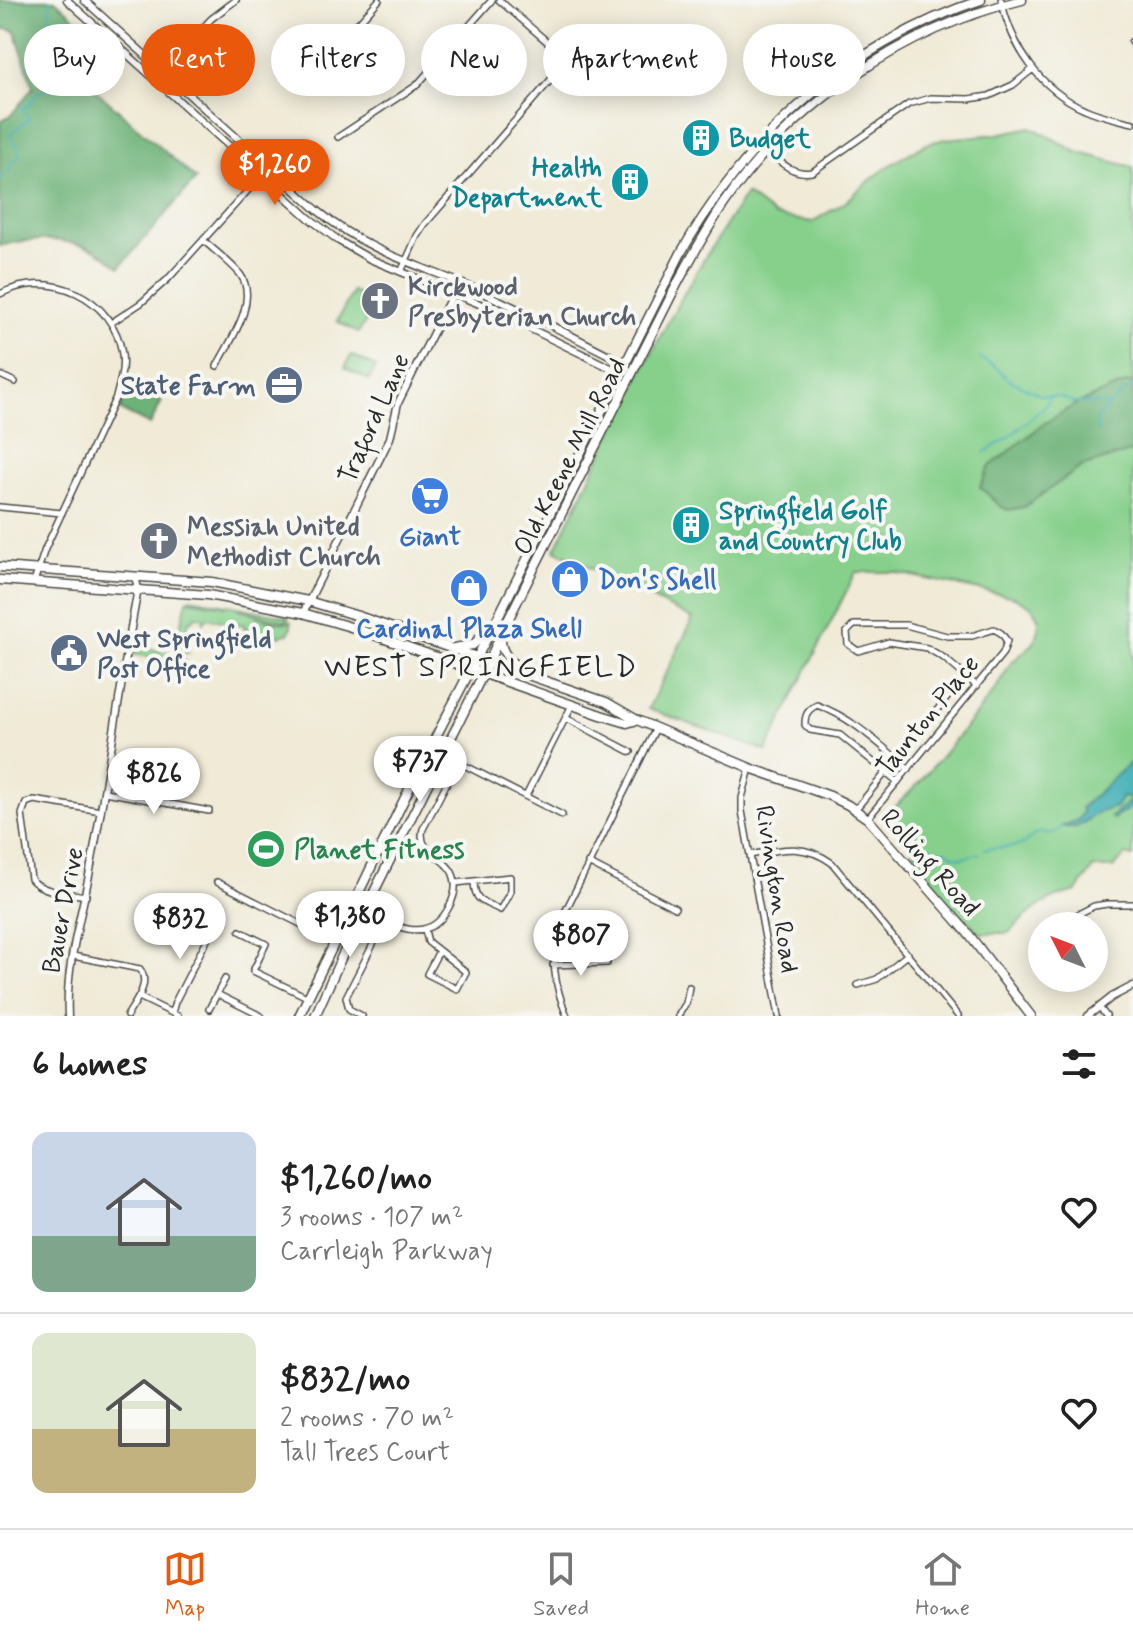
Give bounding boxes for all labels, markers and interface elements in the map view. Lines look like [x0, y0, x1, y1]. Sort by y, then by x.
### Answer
chip: Buy [24, 24, 125, 96]
chip: Rent [141, 24, 255, 96]
chip: Filters [271, 24, 405, 96]
chip: New [421, 24, 527, 96]
chip: Apartment [543, 24, 727, 96]
chip: House [743, 24, 865, 96]
building icon: Budget [680, 117, 722, 159]
place label: Budget [729, 123, 811, 160]
pin: $1,260 [210, 139, 340, 207]
text: $1,260 [238, 148, 312, 182]
place label: Health Department [451, 152, 603, 216]
building icon: Health Department [609, 161, 651, 203]
place label: Kirckwood Presbyterian Church [408, 271, 636, 335]
church icon: Kirckwood Presbyterian Church [359, 280, 401, 322]
street label: Traford Lane [331, 348, 421, 490]
street label: Old Keene Mill Road [506, 353, 635, 561]
office icon: State Farm [263, 364, 305, 406]
place label: State Farm [121, 370, 256, 404]
supermarket icon: Giant [409, 475, 451, 517]
place label: Springfield Golf and Country Club [719, 495, 902, 559]
building icon: Springfield Golf and Country Club [670, 504, 712, 546]
place label: Messiah United Methodist Church [187, 511, 381, 575]
church icon: Messiah United Methodist Church [138, 520, 180, 562]
place label: Giant [399, 521, 461, 555]
shop icon: Don's Shell [549, 558, 591, 600]
place label: Don's Shell [598, 564, 716, 598]
shop icon: Cardinal Plaza Shell [448, 567, 490, 609]
place label: Cardinal Plaza Shell [356, 613, 582, 647]
place label: West Springfield Post Office [96, 623, 272, 687]
public building icon: West Springfield Post Office [48, 632, 90, 674]
district label: WEST SPRINGFIELD [324, 648, 638, 687]
street label: Taunton Place [869, 648, 988, 784]
pin: $737 [373, 736, 467, 804]
text: $737 [392, 745, 448, 779]
pin: $826 [107, 748, 201, 816]
text: $826 [126, 757, 182, 791]
street label: Rolling Road [870, 802, 987, 926]
street label: Rivington Road [746, 803, 806, 976]
sports icon: Planet Fitness [245, 828, 287, 870]
place label: Planet Fitness [294, 834, 464, 868]
street label: Bauer Drive [35, 844, 93, 976]
pin: $1,380 [285, 891, 415, 959]
pin: $832 [133, 893, 227, 961]
text: $1,380 [314, 900, 386, 934]
text: $832 [152, 902, 208, 936]
pin: $807 [534, 910, 628, 978]
north arrow [1028, 912, 1108, 992]
map controls [1028, 912, 1108, 992]
text: $807 [551, 919, 611, 953]
text: 6 homes [32, 1042, 147, 1087]
icon: filters [1057, 1042, 1101, 1086]
text: $1,260/mo [280, 1156, 432, 1201]
icon: home [96, 1164, 192, 1260]
icon: heart [1057, 1190, 1101, 1234]
text: 3 rooms · 107 m² [280, 1201, 463, 1235]
text: Carrleigh Parkway [280, 1235, 493, 1269]
text: $832/mo [280, 1357, 410, 1402]
icon: home [96, 1365, 192, 1461]
icon: heart [1057, 1391, 1101, 1435]
text: 2 rooms · 70 m² [280, 1402, 454, 1436]
text: Tall Trees Court [280, 1436, 450, 1470]
tab: Map [163, 1547, 207, 1623]
tab: Saved [533, 1547, 589, 1623]
tab: Home [915, 1547, 970, 1623]

